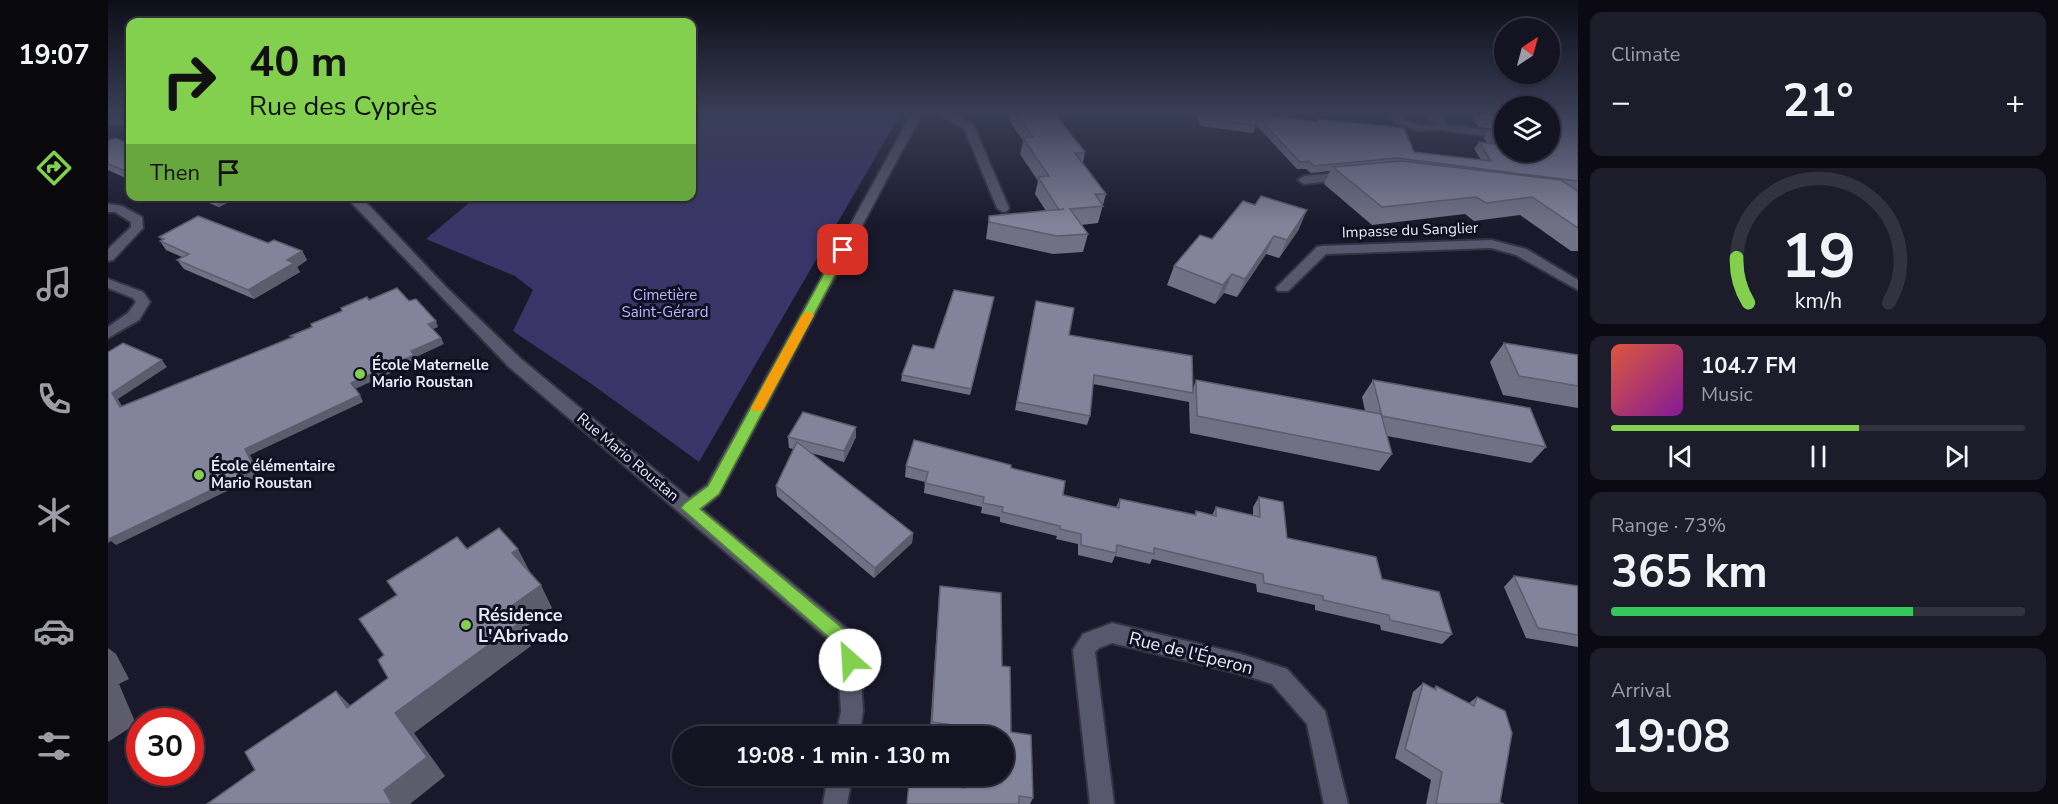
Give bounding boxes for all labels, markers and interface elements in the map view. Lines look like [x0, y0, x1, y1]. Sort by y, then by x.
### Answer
north arrow [1494, 18, 1560, 84]
map controls [1494, 18, 1560, 162]
text: 40 m [249, 34, 348, 91]
text: 19:07 [18, 37, 90, 74]
text: Climate [1611, 41, 1680, 68]
icon: right [150, 42, 228, 120]
text: 21° [1782, 71, 1854, 132]
text: − [1611, 80, 1631, 125]
text: + [2005, 80, 2025, 125]
text: Rue des Cyprès [249, 88, 438, 125]
button: layers [1494, 96, 1560, 162]
icon: directions [33, 147, 75, 189]
icon: arrive [212, 156, 245, 189]
text: Then [150, 158, 200, 188]
text: 19 [1781, 214, 1855, 299]
street label: Impasse du Sanglier [1341, 218, 1479, 242]
pin [817, 224, 868, 275]
icon: arrive [826, 233, 859, 266]
icon: music [33, 263, 75, 305]
park label: Cimetière Saint-Gérard [622, 285, 708, 322]
text: km/h [1794, 286, 1842, 316]
text: 104.7 FM [1701, 351, 1797, 381]
place label: École Maternelle Mario Roustan [372, 355, 489, 392]
marker: École Maternelle Mario Roustan [353, 367, 367, 381]
icon: phone [33, 378, 75, 420]
text: Music [1701, 381, 1753, 408]
street label: Rue Mario Roustan [573, 408, 683, 506]
icon: previous [1664, 440, 1697, 473]
icon: pause [1802, 440, 1835, 473]
icon: next [1940, 440, 1973, 473]
place label: École élémentaire Mario Roustan [211, 456, 335, 493]
marker: École élémentaire Mario Roustan [192, 468, 206, 482]
icon: climate [33, 494, 75, 536]
text: Range · 73% [1611, 512, 1726, 539]
text: 365 km [1611, 542, 1768, 603]
place label: Résidence L'Abrivado [478, 603, 569, 648]
icon: car [33, 610, 75, 652]
marker: Résidence L'Abrivado [459, 618, 473, 632]
street label: Rue de l'Éperon [1127, 626, 1255, 680]
position arrow [818, 628, 882, 692]
text: Arrival [1611, 677, 1671, 704]
text: 19:08 [1611, 707, 1730, 768]
speed limit sign: 30 [126, 708, 204, 786]
icon: filters [33, 725, 75, 767]
text: 19:08 · 1 min · 130 m [736, 741, 950, 771]

